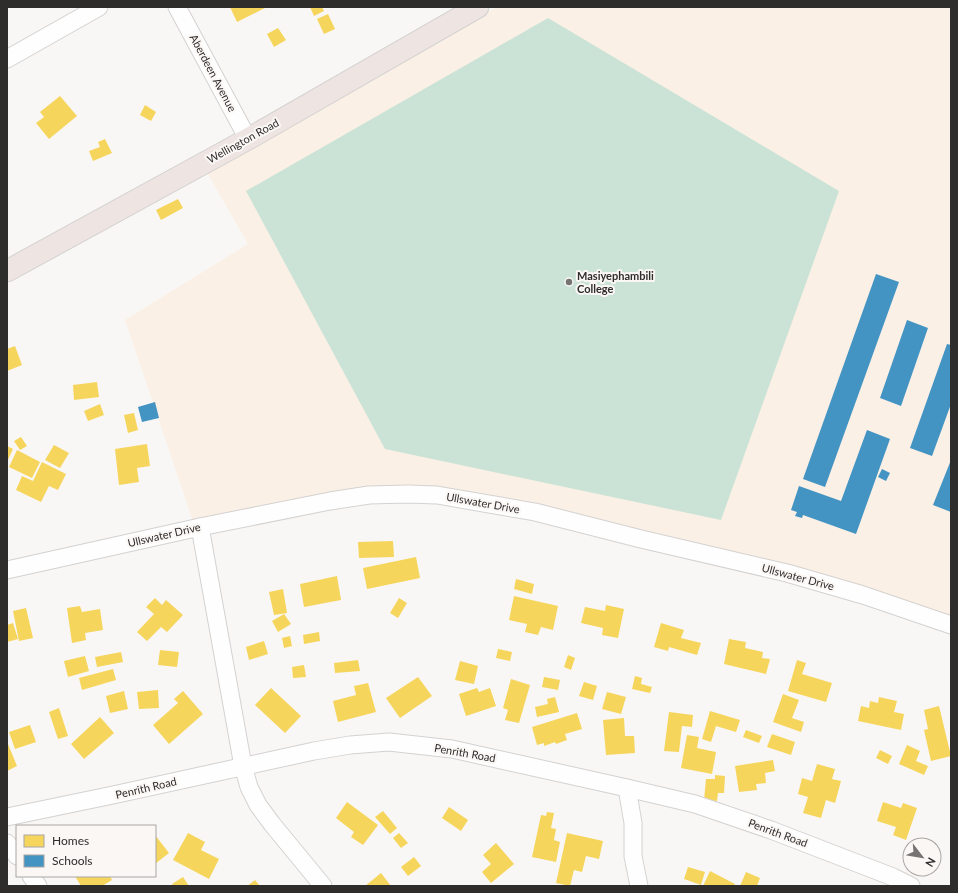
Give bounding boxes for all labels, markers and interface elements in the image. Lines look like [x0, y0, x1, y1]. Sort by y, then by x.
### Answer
street label: Aberdeen Avenue [188, 32, 239, 114]
street label: Wellington Road [205, 116, 281, 166]
place label: Masiyephambili College [577, 269, 654, 295]
marker: Masiyephambili College [564, 277, 574, 287]
street label: Ullswater Drive [445, 490, 521, 515]
street label: Ullswater Drive [126, 520, 202, 549]
street label: Ullswater Drive [760, 561, 836, 592]
street label: Penrith Road [433, 741, 497, 764]
street label: Penrith Road [114, 774, 178, 801]
street label: Penrith Road [747, 816, 810, 849]
legend [16, 825, 156, 877]
text: Homes [52, 833, 89, 848]
north arrow [902, 837, 942, 877]
text: Schools [52, 853, 93, 868]
text: N [923, 855, 939, 869]

